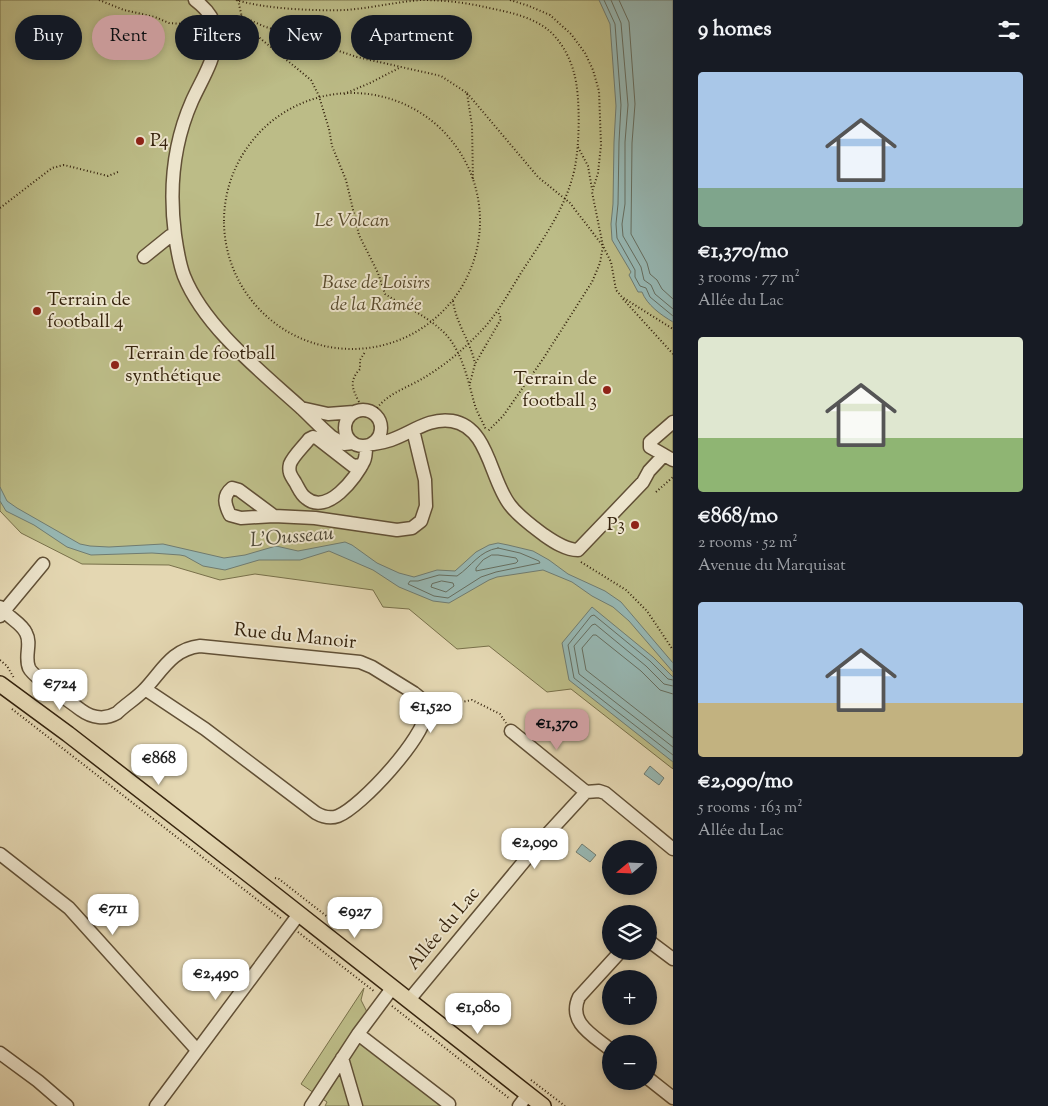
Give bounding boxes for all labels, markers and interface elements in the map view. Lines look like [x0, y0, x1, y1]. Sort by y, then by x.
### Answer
chip: Buy [15, 15, 82, 60]
chip: Rent [92, 15, 165, 60]
chip: Filters [175, 15, 259, 60]
chip: New [269, 15, 341, 60]
chip: Apartment [351, 15, 472, 60]
text: 9 homes [698, 15, 771, 45]
icon: filters [995, 16, 1023, 44]
icon: home [816, 105, 906, 195]
place label: P4 [150, 128, 169, 155]
marker: P4 [134, 135, 146, 147]
park label: Le Volcan [314, 208, 390, 235]
text: €1,370/mo [698, 237, 789, 267]
text: 3 rooms · 77 m² [698, 267, 800, 290]
park label: Base de Loisirs de la Ramée [322, 270, 430, 319]
place label: Terrain de football 4 [47, 287, 131, 336]
text: Allée du Lac [698, 290, 784, 313]
marker: Terrain de football 4 [31, 305, 43, 317]
place label: Terrain de football synthétique [125, 341, 276, 390]
marker: Terrain de football synthétique [109, 359, 121, 371]
place label: Terrain de football 3 [513, 366, 597, 415]
icon: home [816, 370, 906, 460]
marker: Terrain de football 3 [601, 384, 613, 396]
text: €868/mo [698, 502, 778, 532]
place label: P3 [607, 512, 625, 539]
marker: P3 [629, 519, 641, 531]
water label: L'Ousseau [249, 520, 336, 556]
text: 2 rooms · 52 m² [698, 532, 798, 555]
text: Avenue du Marquisat [698, 555, 846, 578]
street label: Rue du Manoir [233, 617, 357, 657]
icon: home [816, 635, 906, 725]
pin: €724 [30, 668, 90, 711]
text: €724 [43, 673, 77, 696]
pin: €1,520 [390, 692, 472, 734]
text: €1,520 [411, 696, 452, 719]
pin: €1,370 [516, 708, 598, 751]
text: €1,370 [536, 713, 578, 736]
pin: €868 [129, 744, 189, 786]
text: €868 [142, 748, 176, 771]
text: €2,090/mo [698, 767, 793, 797]
text: 5 rooms · 163 m² [698, 797, 803, 820]
text: Allée du Lac [698, 820, 784, 843]
pin: €2,090 [494, 828, 576, 870]
text: €2,090 [512, 832, 558, 855]
north arrow [602, 840, 658, 895]
map controls [602, 840, 657, 1090]
street label: Allée du Lac [401, 881, 487, 977]
pin: €711 [83, 894, 143, 936]
pin: €927 [325, 896, 385, 939]
text: €711 [99, 898, 127, 921]
text: €927 [338, 901, 372, 924]
button: layers [602, 905, 657, 960]
pin: €2,490 [175, 958, 257, 1001]
text: €2,490 [193, 963, 239, 986]
button: + [602, 970, 657, 1025]
pin: €1,080 [437, 992, 519, 1035]
text: €1,080 [456, 997, 500, 1020]
button: − [602, 1035, 657, 1090]

